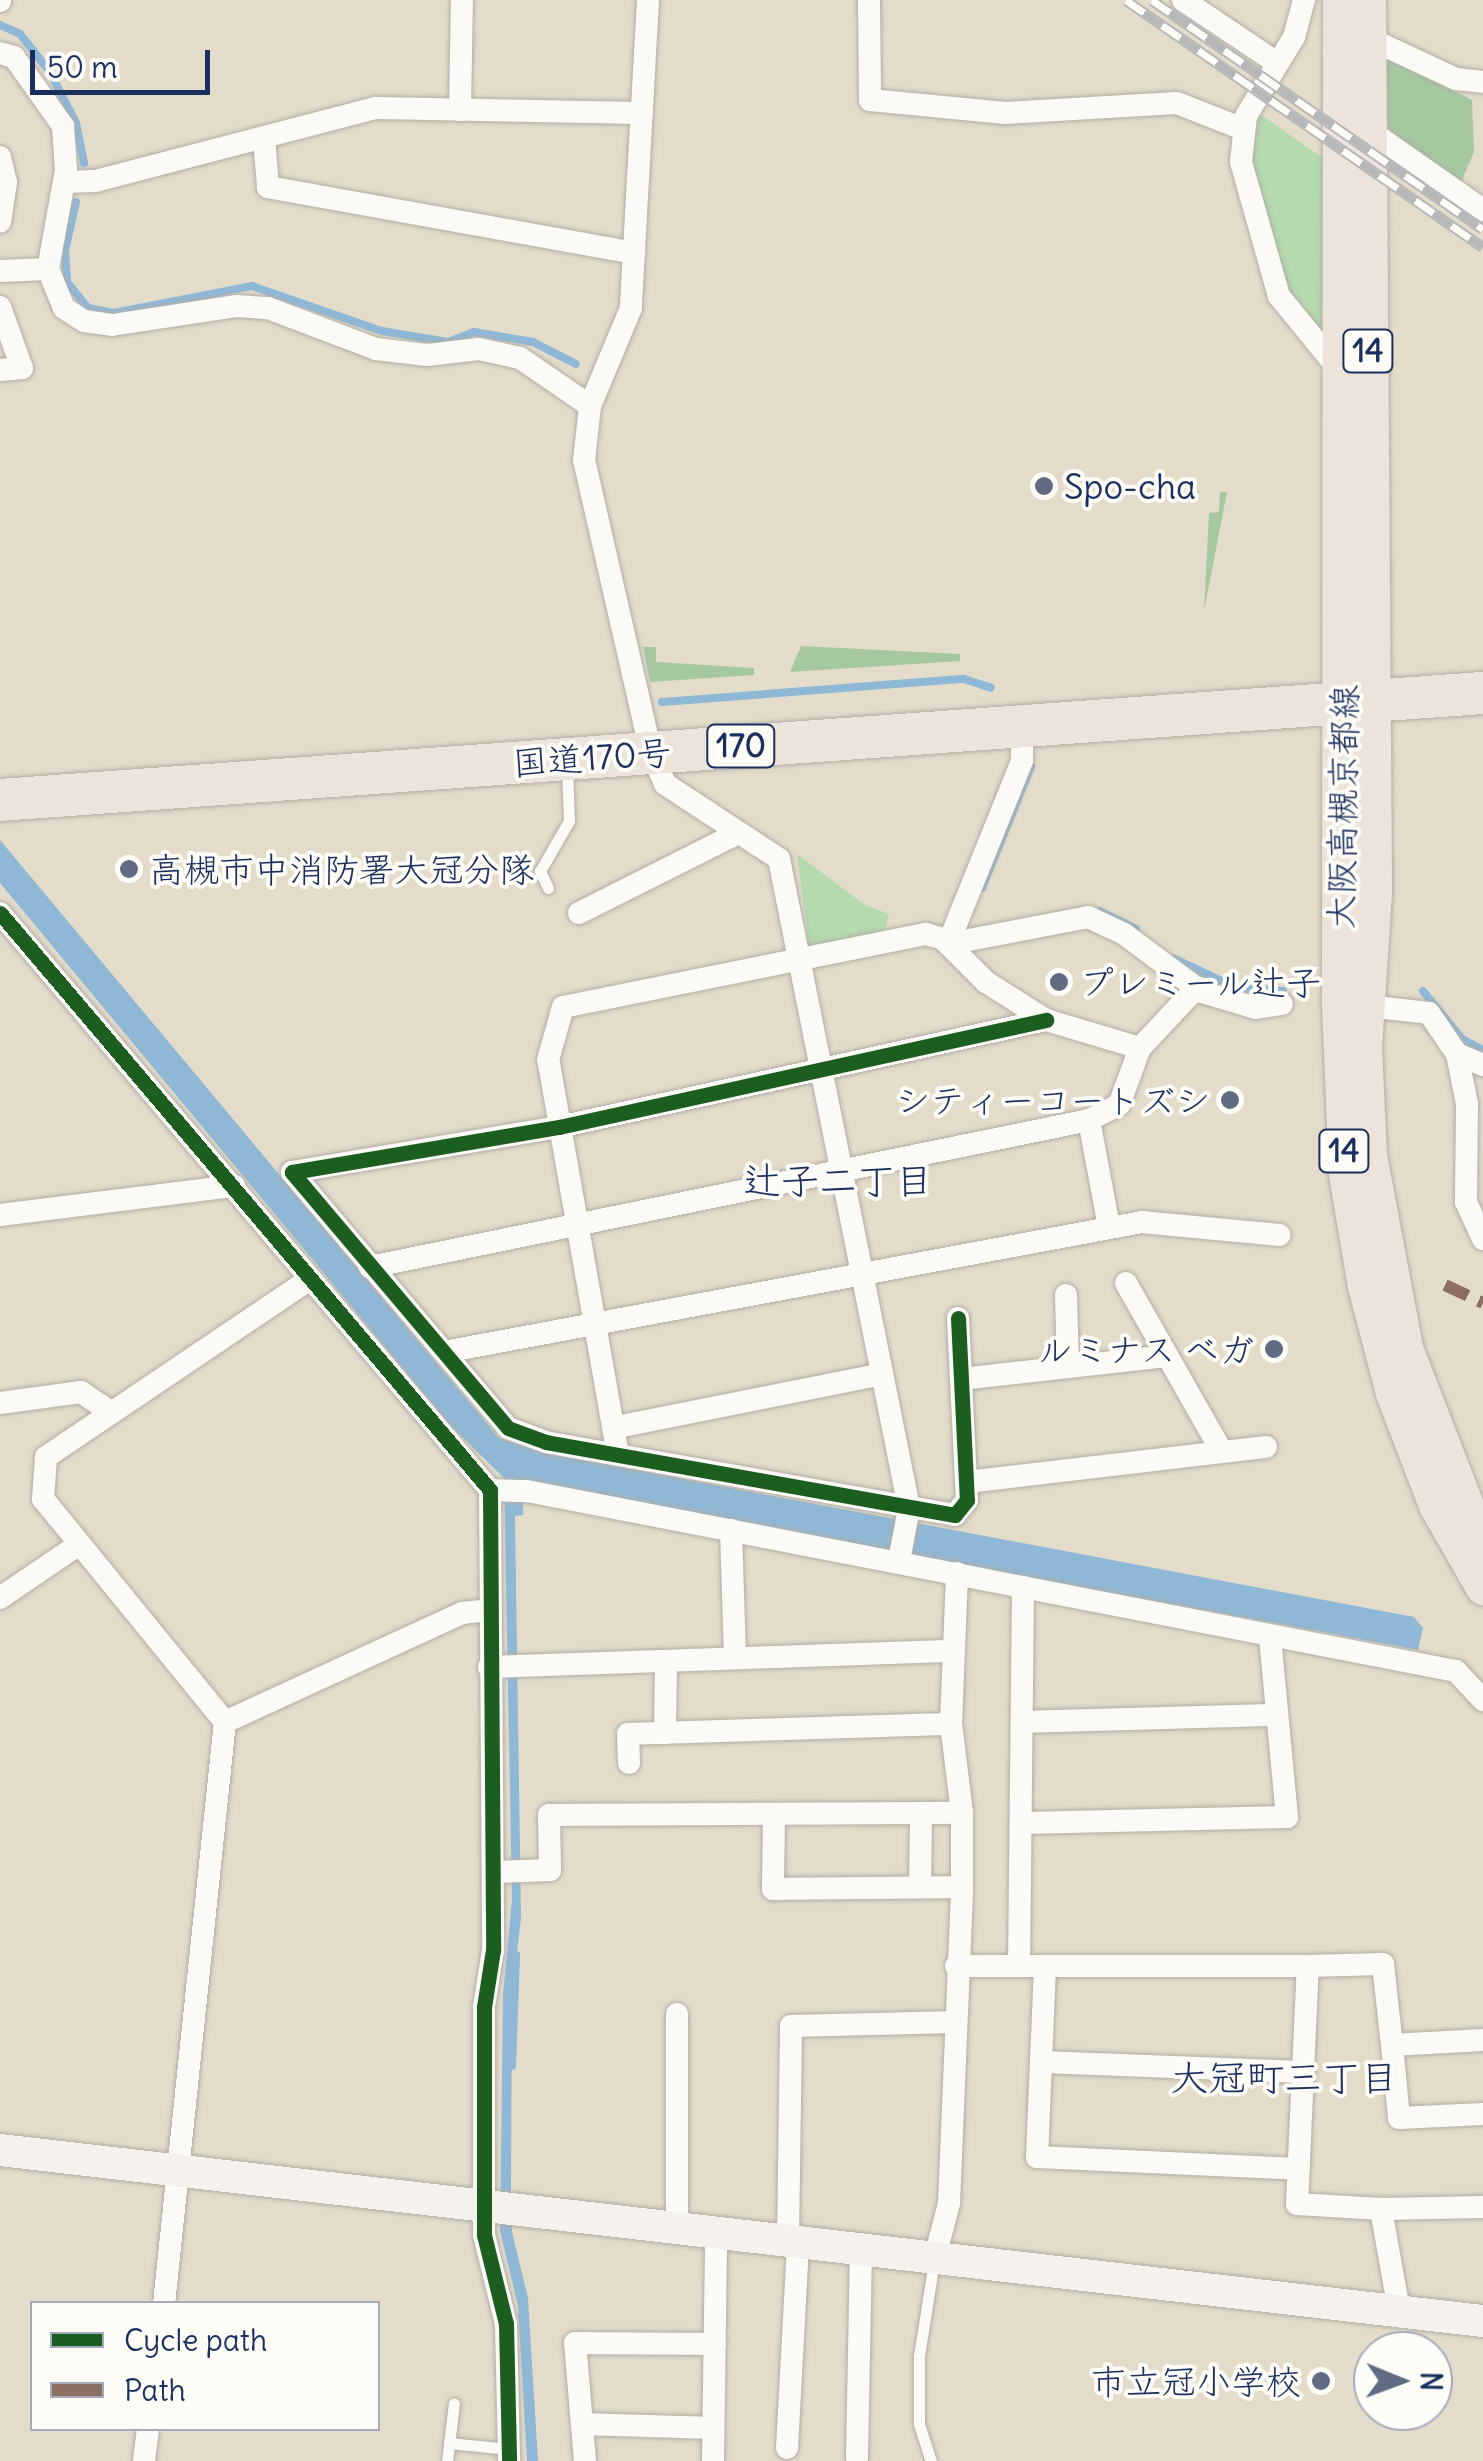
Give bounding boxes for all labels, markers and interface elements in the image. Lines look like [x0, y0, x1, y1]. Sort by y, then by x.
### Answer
scale bar [35, 30, 215, 92]
text: 50 m [47, 48, 117, 86]
road number: 14 [1340, 324, 1396, 378]
place label: Spo-cha [1064, 465, 1196, 507]
marker: Spo-cha [1033, 475, 1055, 497]
street label: 大阪高槻京都線 [1319, 684, 1365, 930]
road number: 170 [706, 719, 776, 773]
street label: 国道170号 [511, 731, 673, 783]
place label: 高槻市中消防署大冠分隊 [149, 848, 534, 890]
marker: 高槻市中消防署大冠分隊 [118, 858, 140, 880]
place label: プレミール辻子 [1079, 961, 1323, 1003]
marker: プレミール辻子 [1048, 971, 1070, 993]
place label: シティーコートズシ [895, 1079, 1210, 1121]
marker: シティーコートズシ [1219, 1089, 1241, 1111]
road number: 14 [1316, 1124, 1372, 1178]
district label: 辻子二丁目 [743, 1158, 933, 1204]
place label: ルミナス ベガ [1036, 1328, 1254, 1370]
marker: ルミナス ベガ [1263, 1338, 1285, 1360]
district label: 大冠町三丁目 [1170, 2055, 1398, 2101]
legend [30, 2301, 380, 2431]
text: Cycle path [124, 2321, 267, 2359]
north arrow [1353, 2331, 1453, 2431]
place label: 市立冠小学校 [1091, 2360, 1301, 2402]
marker: 市立冠小学校 [1310, 2370, 1332, 2392]
text: Path [124, 2371, 186, 2409]
text: N [1413, 2371, 1449, 2391]

